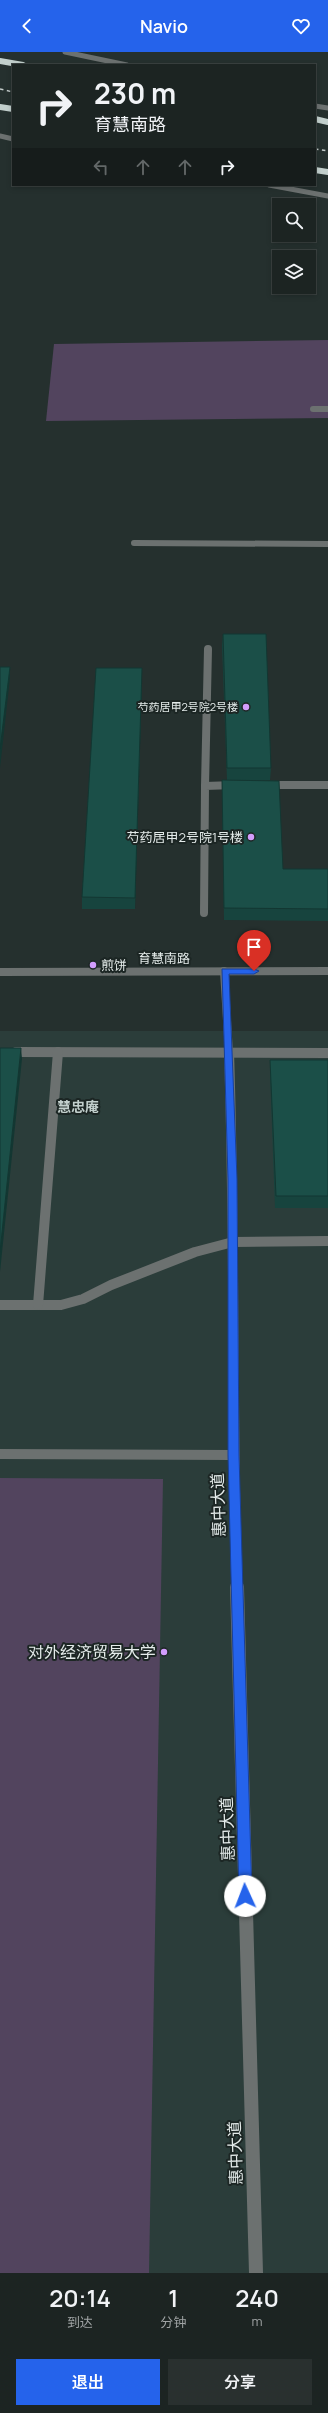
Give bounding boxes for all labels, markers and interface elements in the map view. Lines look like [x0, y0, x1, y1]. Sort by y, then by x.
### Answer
text: Navio [140, 14, 188, 38]
icon: back [16, 15, 38, 37]
icon: heart [290, 15, 312, 37]
text: 230 m [94, 74, 176, 112]
icon: right [28, 80, 80, 132]
text: 育慧南路 [94, 112, 166, 136]
icon: left [90, 156, 112, 178]
icon: ahead [132, 156, 154, 178]
icon: ahead [174, 156, 196, 178]
icon: right [216, 156, 238, 178]
map controls [272, 198, 316, 294]
button: search [272, 198, 316, 242]
button: layers [272, 250, 316, 294]
place label: 芍药居甲2号院2号楼 [137, 699, 238, 714]
marker: 芍药居甲2号院2号楼 [241, 702, 251, 712]
place label: 芍药居甲2号院1号楼 [127, 828, 243, 846]
marker: 芍药居甲2号院1号楼 [246, 832, 256, 842]
pin [237, 930, 271, 971]
icon: arrive [243, 936, 265, 958]
street label: 育慧南路 [138, 949, 190, 967]
place label: 煎饼 [101, 956, 127, 974]
marker: 煎饼 [88, 960, 98, 970]
district label: 慧忠庵 [57, 1097, 99, 1116]
street label: 惠中大道 [206, 1473, 230, 1537]
place label: 对外经济贸易大学 [28, 1641, 156, 1663]
marker: 对外经济贸易大学 [159, 1647, 169, 1657]
street label: 惠中大道 [215, 1797, 239, 1861]
position arrow [224, 1875, 266, 1917]
street label: 惠中大道 [223, 2121, 247, 2185]
text: 20:14 [49, 2281, 111, 2314]
text: 1 [168, 2281, 178, 2314]
text: 240 [235, 2281, 279, 2314]
text: m [252, 2312, 263, 2330]
text: 到达 [67, 2313, 93, 2331]
text: 分钟 [160, 2313, 186, 2331]
button: 退出 [16, 2359, 160, 2405]
button: 分享 [168, 2359, 312, 2405]

